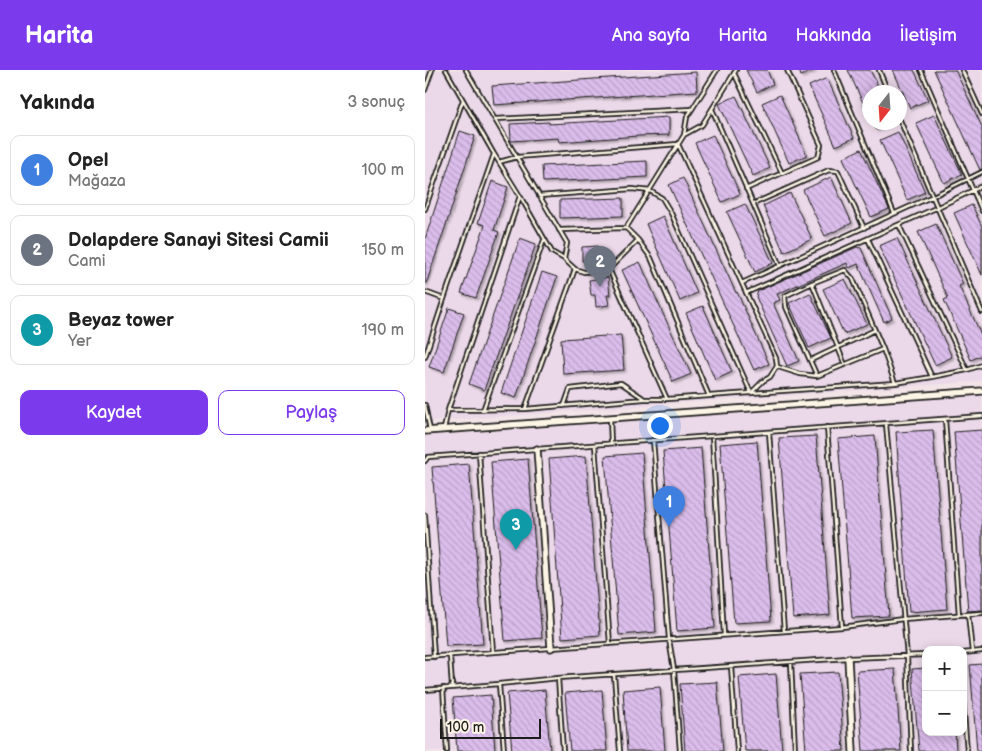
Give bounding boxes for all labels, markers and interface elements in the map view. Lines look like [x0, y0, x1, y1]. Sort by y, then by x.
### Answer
text: Harita [25, 21, 93, 50]
text: Ana sayfa [612, 25, 690, 46]
text: Harita [718, 25, 767, 46]
text: Hakkında [795, 25, 871, 46]
text: İletişim [899, 25, 957, 46]
north arrow [862, 85, 907, 130]
text: Yakında [20, 90, 95, 115]
text: 3 sonuç [347, 93, 405, 112]
text: Opel [68, 149, 109, 172]
text: 1 [34, 161, 40, 180]
text: 100 m [361, 161, 404, 180]
text: Mağaza [68, 172, 126, 191]
text: Dolapdere Sanayi Sitesi Camii [68, 229, 329, 252]
text: 2 [32, 241, 42, 260]
text: 150 m [362, 241, 404, 260]
pin: 2 [584, 246, 616, 287]
text: Cami [68, 252, 105, 271]
text: Beyaz tower [68, 309, 174, 332]
text: 3 [32, 321, 42, 340]
text: 190 m [362, 321, 404, 340]
text: Yer [68, 332, 91, 351]
button: Kaydet [20, 390, 208, 435]
button: Paylaş [218, 390, 405, 435]
your location [647, 413, 673, 439]
pin: 1 [653, 486, 685, 527]
pin: 3 [500, 509, 532, 550]
map controls [922, 646, 967, 736]
button: + [922, 646, 967, 691]
button: − [922, 691, 967, 736]
scale bar [440, 716, 541, 739]
text: 100 m [447, 719, 484, 736]

